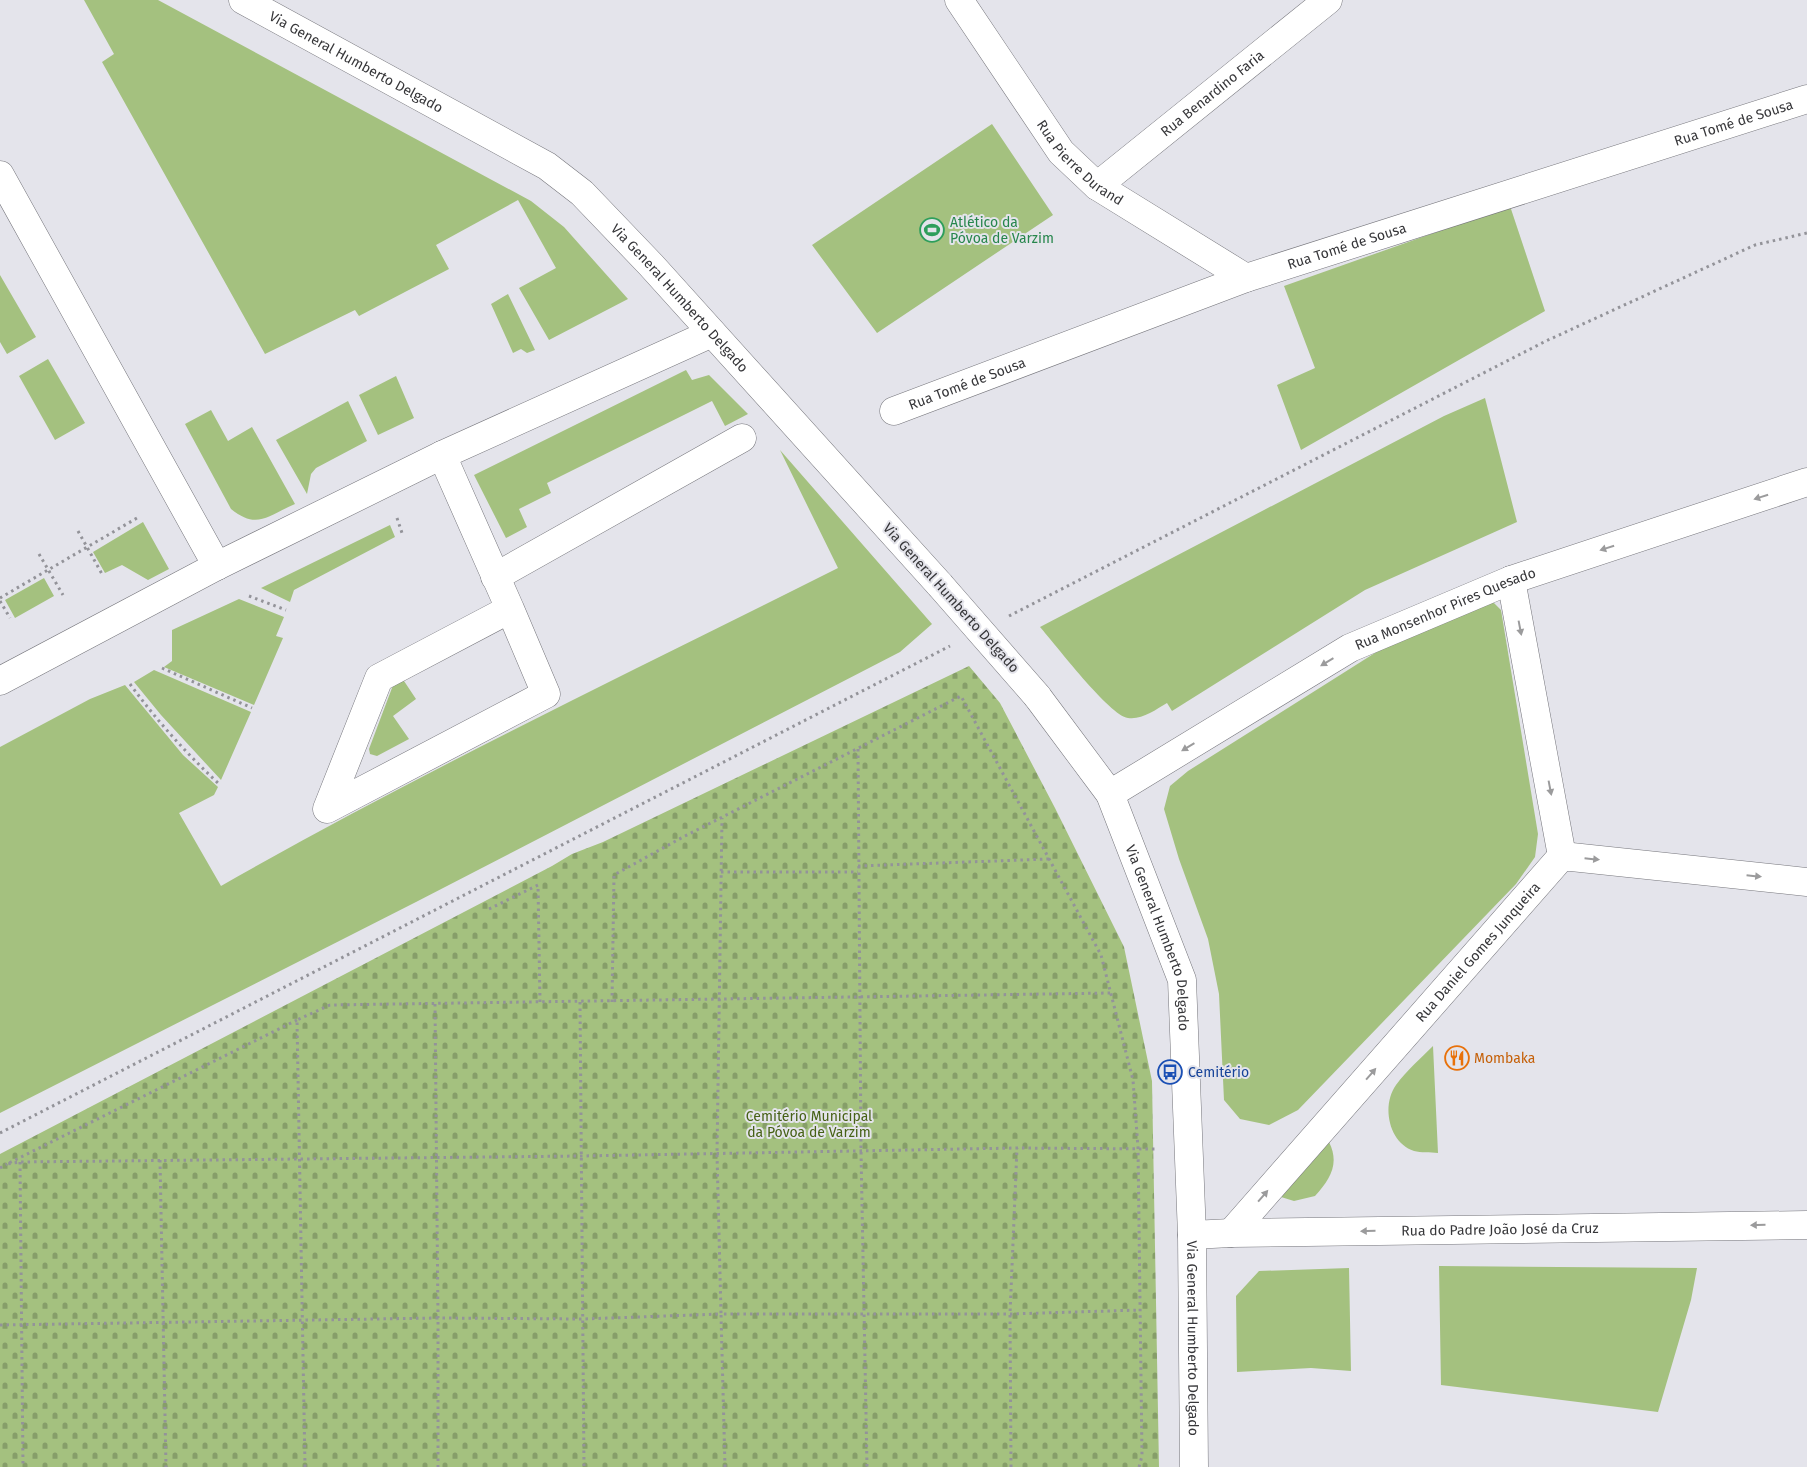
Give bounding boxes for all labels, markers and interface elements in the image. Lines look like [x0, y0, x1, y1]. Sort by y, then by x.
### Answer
street label: Via General Humberto Delgado [266, 8, 446, 116]
street label: Rua Benardino Faria [1157, 46, 1267, 140]
street label: Rua Tomé de Sousa [1672, 96, 1795, 149]
street label: Rua Pierre Durand [1033, 117, 1126, 209]
place label: Atlético da Póvoa de Varzim [950, 214, 1054, 247]
sports icon: Atlético da Póvoa de Varzim [919, 217, 945, 243]
street label: Rua Tomé de Sousa [1285, 219, 1408, 273]
street label: Via General Humberto Delgado [607, 220, 752, 376]
street label: Rua Tomé de Sousa [906, 354, 1028, 413]
one-way arrow [1753, 494, 1768, 501]
street label: Via General Humberto Delgado [879, 520, 1023, 676]
one-way arrow [1599, 545, 1614, 553]
street label: Rua Monsenhor Pires Quesado [1352, 564, 1538, 654]
one-way arrow [1516, 620, 1524, 636]
one-way arrow [1320, 657, 1333, 666]
one-way arrow [1182, 742, 1195, 751]
one-way arrow [1546, 780, 1554, 796]
street label: Via General Humberto Delgado [1122, 842, 1192, 1031]
one-way arrow [1585, 855, 1601, 863]
one-way arrow [1746, 872, 1762, 880]
street label: Rua Daniel Gomes Junqueira [1412, 879, 1544, 1025]
restaurant icon: Mombaka [1444, 1045, 1470, 1071]
place label: Mombaka [1474, 1050, 1535, 1067]
bus stop icon: Cemitério [1157, 1059, 1183, 1085]
place label: Cemitério [1188, 1064, 1249, 1081]
one-way arrow [1365, 1068, 1376, 1080]
park label: Cemitério Municipal da Póvoa de Varzim [746, 1108, 872, 1141]
one-way arrow [1258, 1190, 1269, 1203]
street label: Rua do Padre João José da Cruz [1401, 1219, 1599, 1239]
one-way arrow [1750, 1221, 1766, 1229]
one-way arrow [1360, 1227, 1376, 1235]
street label: Via General Humberto Delgado [1184, 1240, 1202, 1436]

